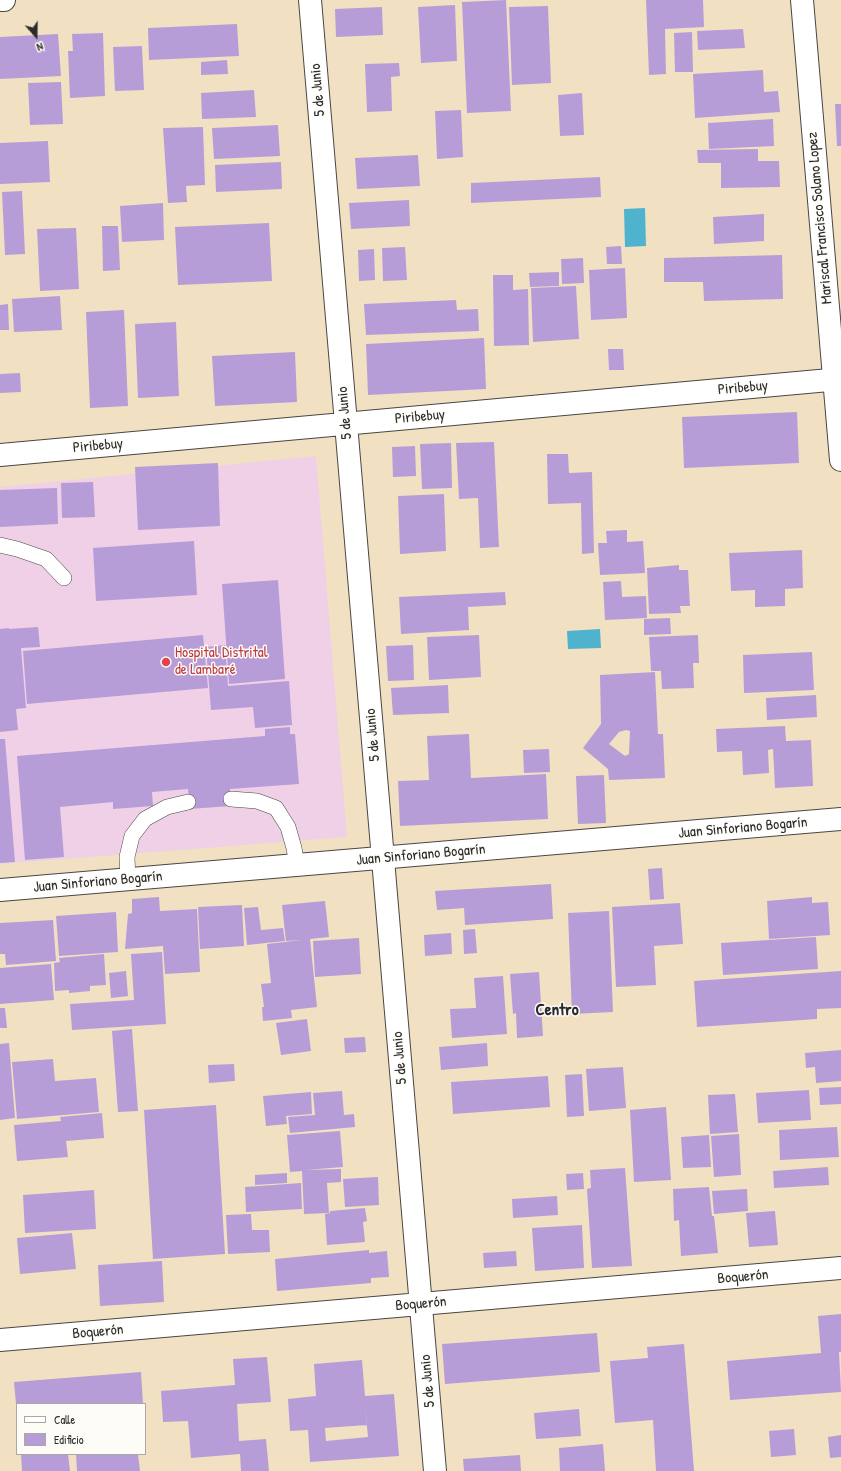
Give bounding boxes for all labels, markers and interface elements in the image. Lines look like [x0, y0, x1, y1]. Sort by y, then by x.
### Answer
north arrow [16, 16, 56, 56]
text: N [35, 40, 45, 55]
street label: 5 de Junio [307, 63, 329, 117]
street label: Mariscal Francisco Solano Lopez [804, 131, 836, 305]
street label: Piribebuy [717, 377, 769, 399]
street label: 5 de Junio [334, 386, 356, 440]
street label: Piribebuy [394, 406, 446, 428]
street label: Piribebuy [72, 435, 124, 457]
place label: Hospital Distrital de Lambaré [175, 644, 268, 679]
marker: Hospital Distrital de Lambaré [160, 656, 172, 668]
street label: 5 de Junio [362, 708, 384, 762]
street label: Juan Sinforiano Bogarín [678, 813, 808, 843]
street label: Juan Sinforiano Bogarín [356, 840, 486, 870]
street label: Juan Sinforiano Bogarín [33, 867, 163, 897]
district label: Centro [535, 1000, 579, 1020]
street label: 5 de Junio [389, 1031, 411, 1085]
street label: Boquerón [717, 1266, 769, 1288]
street label: Boquerón [395, 1293, 447, 1315]
street label: Boquerón [72, 1321, 124, 1343]
street label: 5 de Junio [417, 1354, 439, 1408]
legend [16, 1403, 146, 1455]
text: Calle [54, 1411, 75, 1428]
text: Edificio [54, 1431, 84, 1448]

